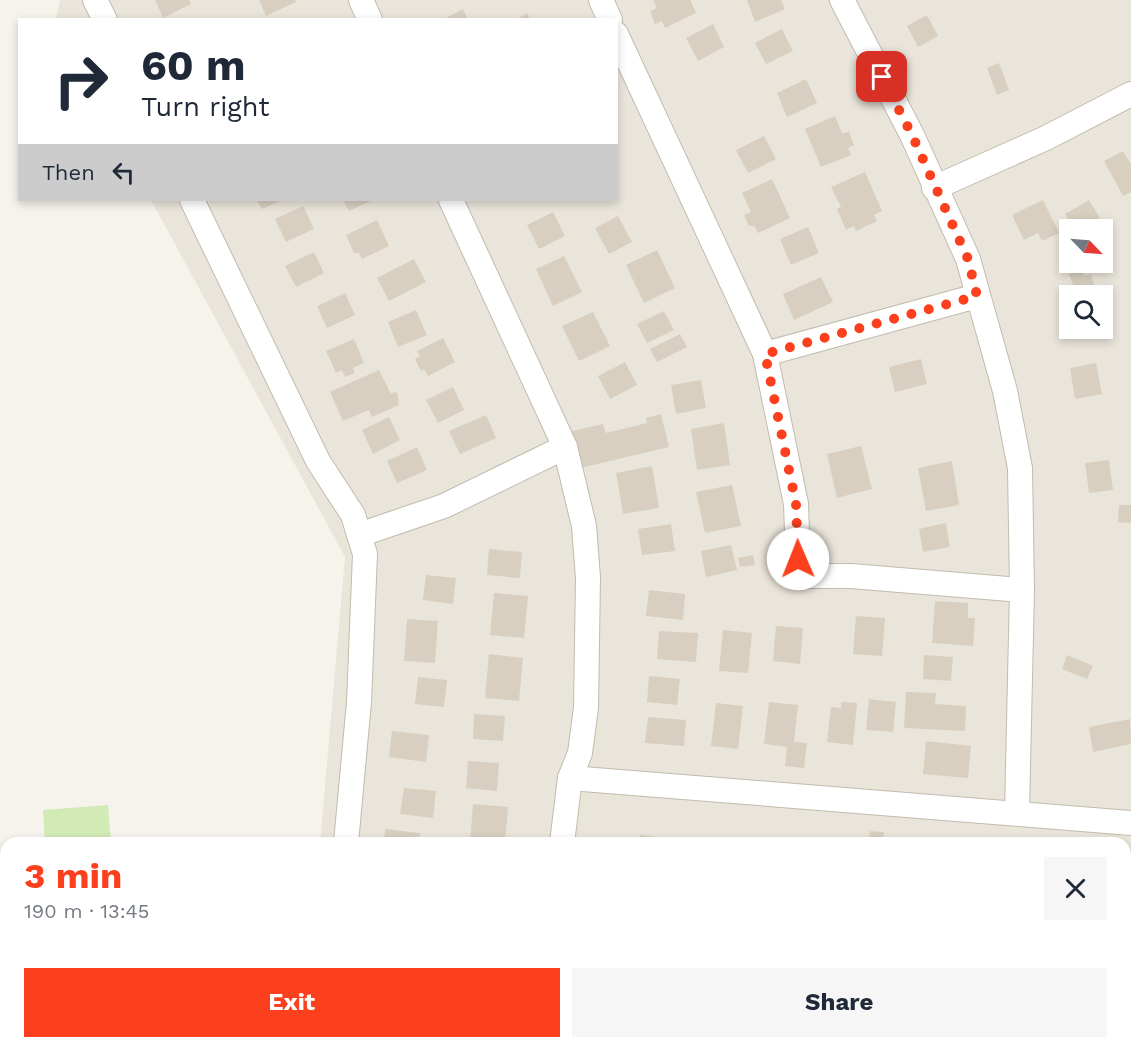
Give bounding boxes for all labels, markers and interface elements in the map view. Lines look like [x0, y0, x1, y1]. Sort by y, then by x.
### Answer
text: 60 m [141, 41, 245, 90]
icon: right [42, 42, 120, 120]
pin [856, 51, 907, 102]
icon: arrive [865, 60, 898, 93]
text: Turn right [141, 91, 270, 123]
icon: left [107, 156, 140, 189]
text: Then [42, 160, 95, 185]
north arrow [1059, 219, 1113, 273]
map controls [1059, 219, 1113, 339]
button: search [1059, 285, 1113, 339]
position arrow [766, 527, 830, 591]
text: 3 min [24, 855, 122, 897]
button: close [1044, 857, 1107, 920]
text: 190 m · 13:45 [24, 899, 149, 923]
button: Exit [24, 968, 560, 1037]
button: Share [572, 968, 1107, 1037]

